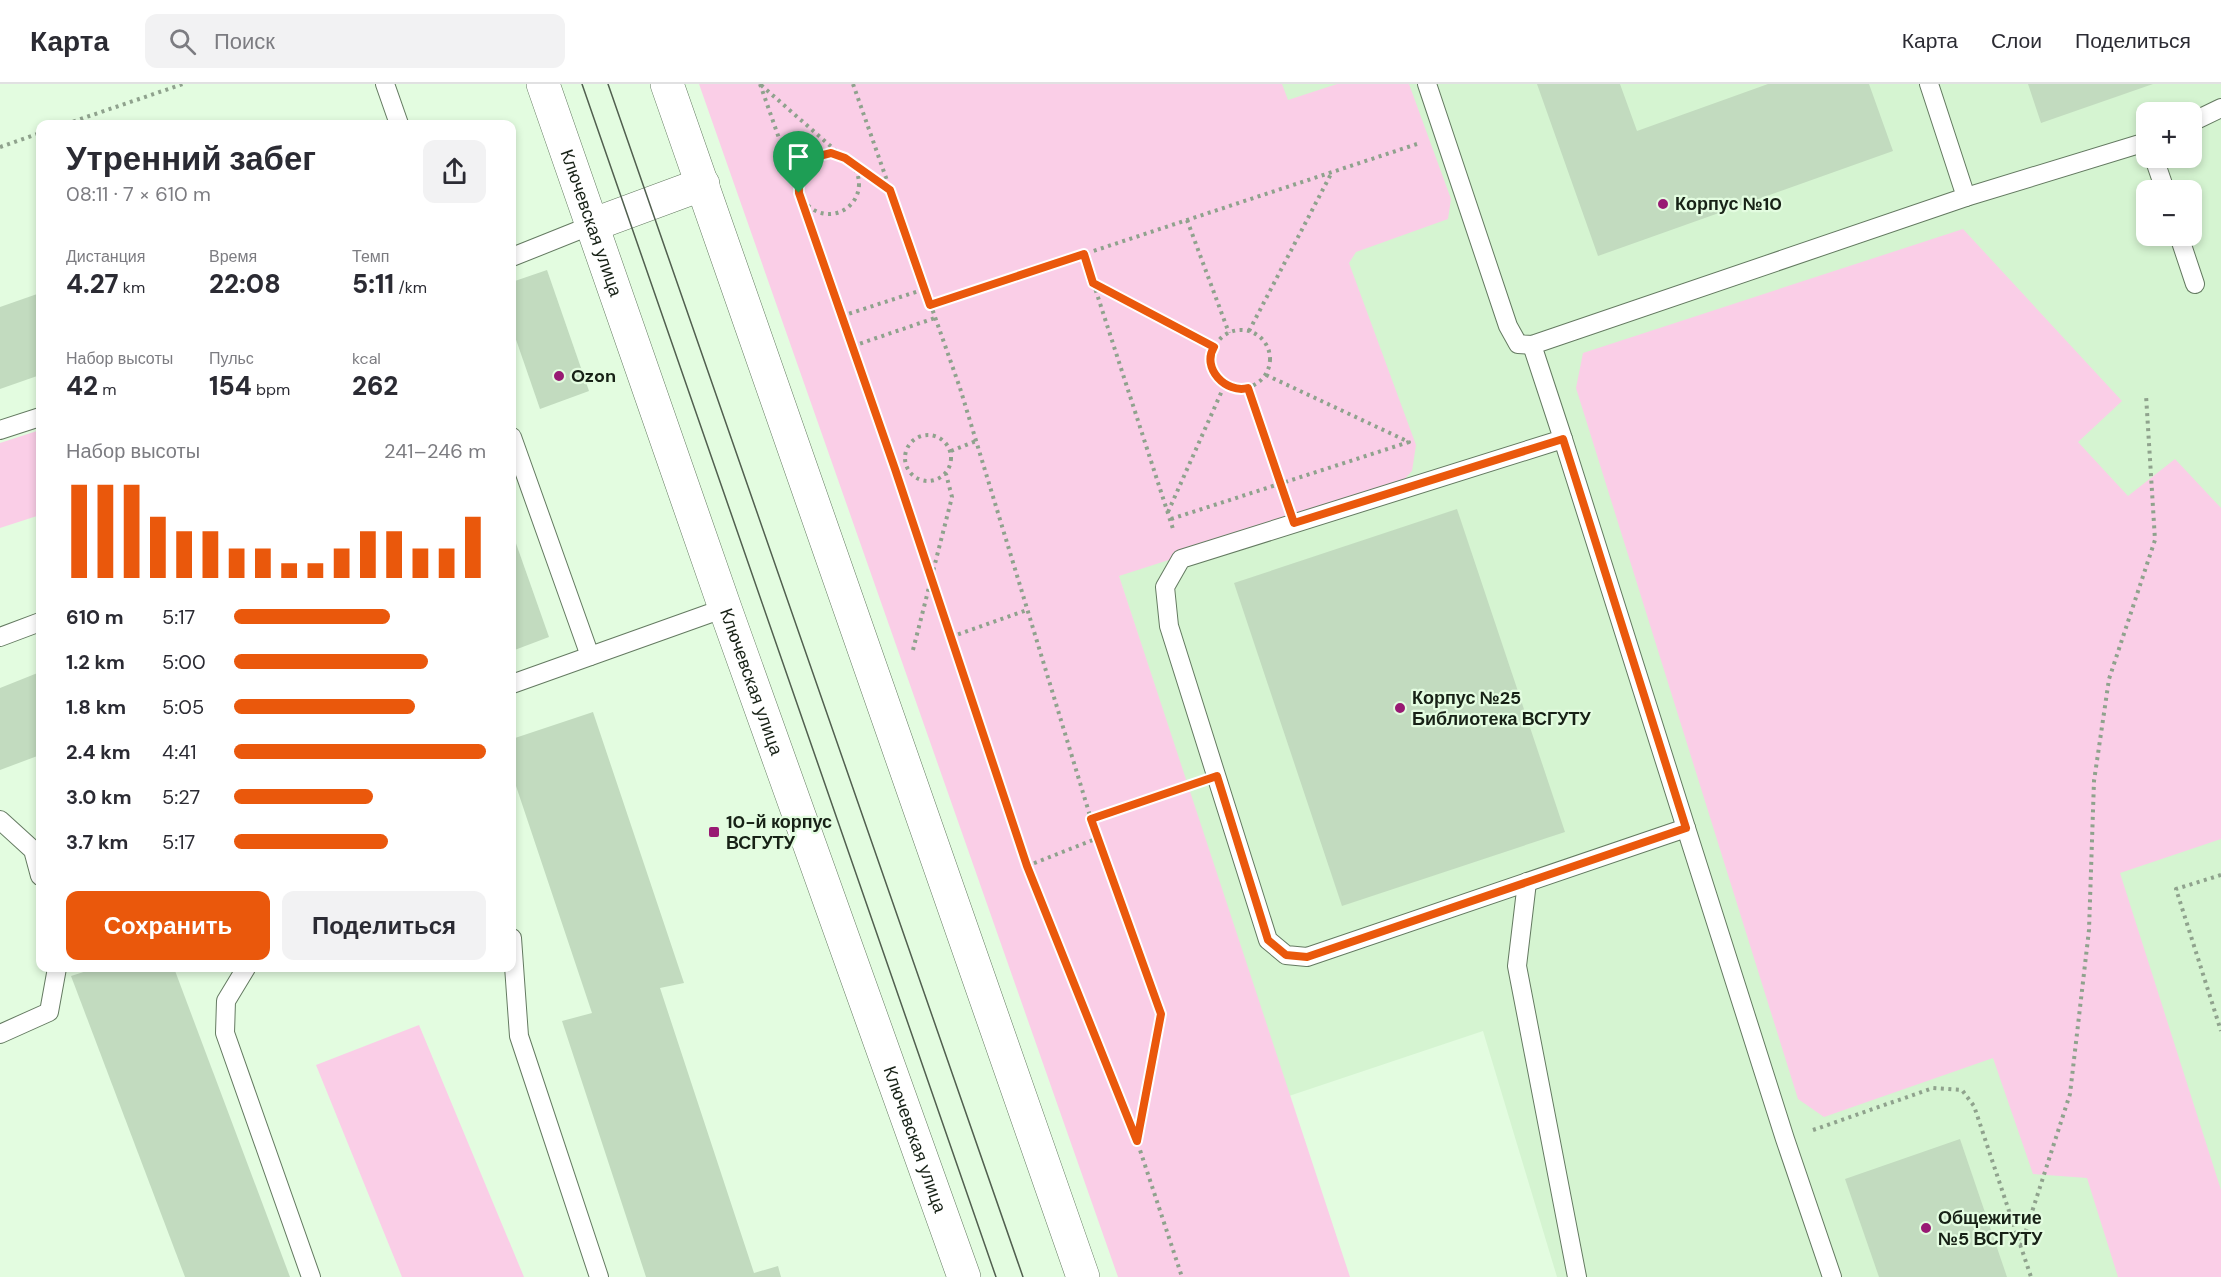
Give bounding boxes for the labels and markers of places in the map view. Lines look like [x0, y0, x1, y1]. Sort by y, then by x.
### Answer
pin [773, 131, 824, 193]
place label: Корпус №10 [1675, 192, 1782, 216]
marker: Корпус №10 [1656, 197, 1670, 211]
place label: Ozon [571, 364, 616, 388]
marker: Ozon [552, 369, 566, 383]
place label: Корпус №25 Библиотека ВСГУТУ [1412, 686, 1592, 731]
marker: Корпус №25 Библиотека ВСГУТУ [1393, 701, 1407, 715]
place label: 10-й корпус ВСГУТУ [726, 810, 832, 855]
marker: 10-й корпус ВСГУТУ [707, 825, 721, 839]
place label: Общежитие №5 ВСГУТУ [1938, 1206, 2043, 1251]
marker: Общежитие №5 ВСГУТУ [1919, 1221, 1933, 1235]

